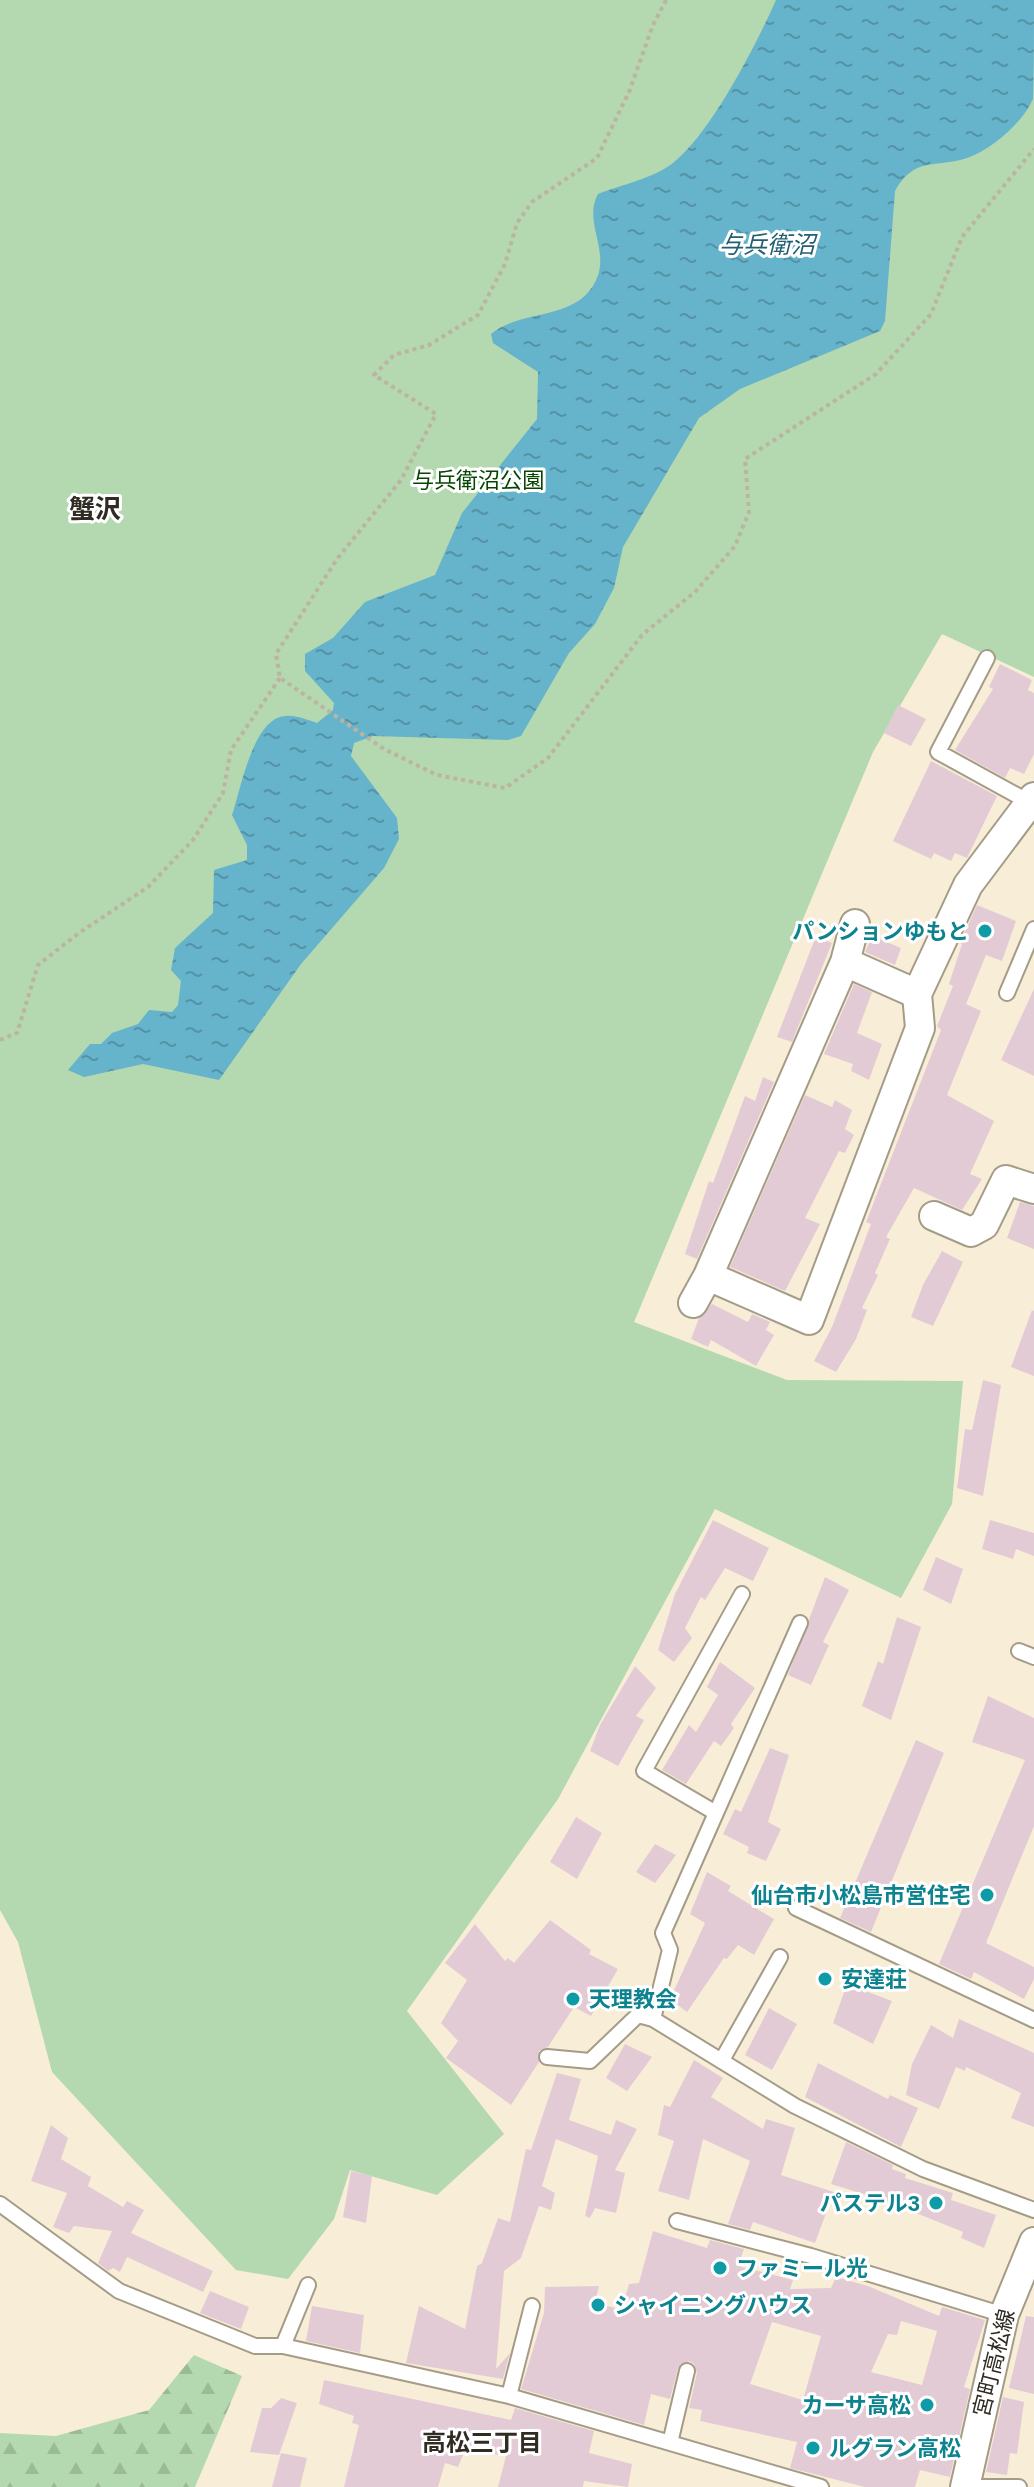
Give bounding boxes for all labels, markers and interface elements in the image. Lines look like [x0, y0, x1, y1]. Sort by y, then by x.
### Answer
water label: 与兵衛沼 [719, 231, 818, 258]
park label: 与兵衛沼公園 [412, 468, 544, 493]
district label: 蟹沢 [69, 494, 121, 524]
place label: パンションゆもと [792, 919, 969, 944]
marker: パンションゆもと [976, 922, 994, 940]
place label: 仙台市小松島市営住宅 [751, 1883, 971, 1908]
marker: 仙台市小松島市営住宅 [978, 1886, 996, 1904]
place label: 安達荘 [841, 1967, 907, 1992]
marker: 安達荘 [816, 1970, 834, 1988]
place label: 天理教会 [589, 1987, 677, 2012]
marker: 天理教会 [564, 1990, 582, 2008]
place label: パステル3 [820, 2191, 920, 2216]
marker: パステル3 [927, 2194, 945, 2212]
place label: ファミール光 [736, 2256, 868, 2281]
marker: ファミール光 [711, 2259, 729, 2277]
place label: シャイニングハウス [614, 2293, 812, 2318]
marker: シャイニングハウス [589, 2296, 607, 2314]
street label: 宮町高松線 [969, 2307, 1019, 2419]
place label: カーサ高松 [801, 2393, 911, 2418]
marker: カーサ高松 [918, 2396, 936, 2414]
district label: 高松三丁目 [422, 2429, 542, 2456]
place label: ルグラン高松 [829, 2436, 961, 2461]
marker: ルグラン高松 [804, 2439, 822, 2457]

